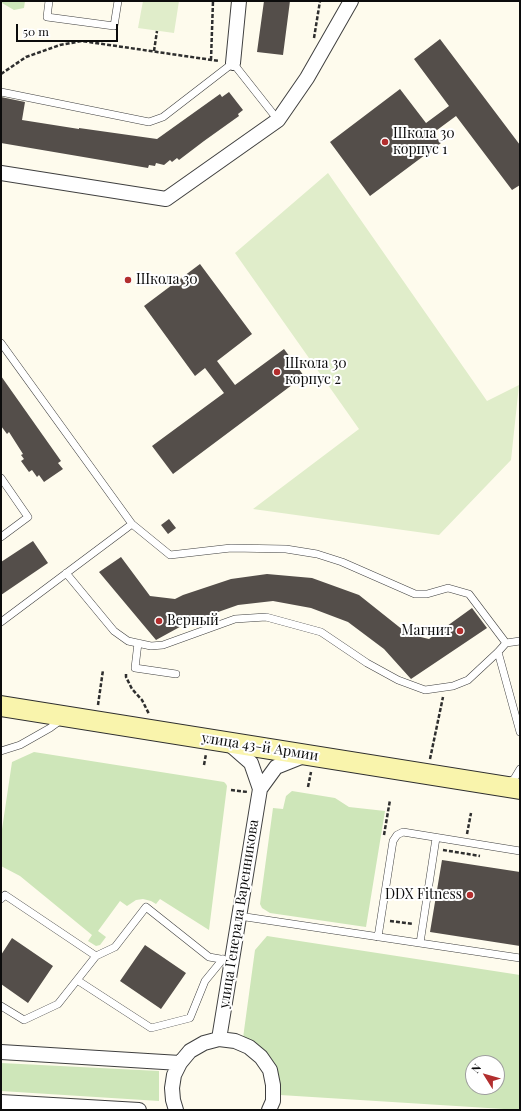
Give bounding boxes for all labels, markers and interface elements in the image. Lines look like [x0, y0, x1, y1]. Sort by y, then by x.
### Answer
scale bar [18, 16, 120, 42]
text: 50 m [23, 23, 49, 39]
place label: Школа 30 корпус 1 [393, 126, 455, 158]
marker: Школа 30 корпус 1 [380, 137, 390, 147]
place label: Школа 30 [136, 272, 198, 288]
marker: Школа 30 [123, 275, 133, 285]
place label: Школа 30 корпус 2 [285, 356, 347, 388]
marker: Школа 30 корпус 2 [272, 367, 282, 377]
place label: Верный [167, 613, 219, 629]
marker: Верный [154, 616, 164, 626]
place label: Магнит [401, 623, 452, 639]
marker: Магнит [455, 626, 465, 636]
street label: улица 43-й Армии [200, 729, 320, 765]
street label: улица Генерала Варенникова [216, 818, 262, 1010]
place label: DDX Fitness [385, 887, 462, 903]
marker: DDX Fitness [465, 890, 475, 900]
north arrow [465, 1055, 505, 1095]
text: N [467, 1060, 484, 1076]

